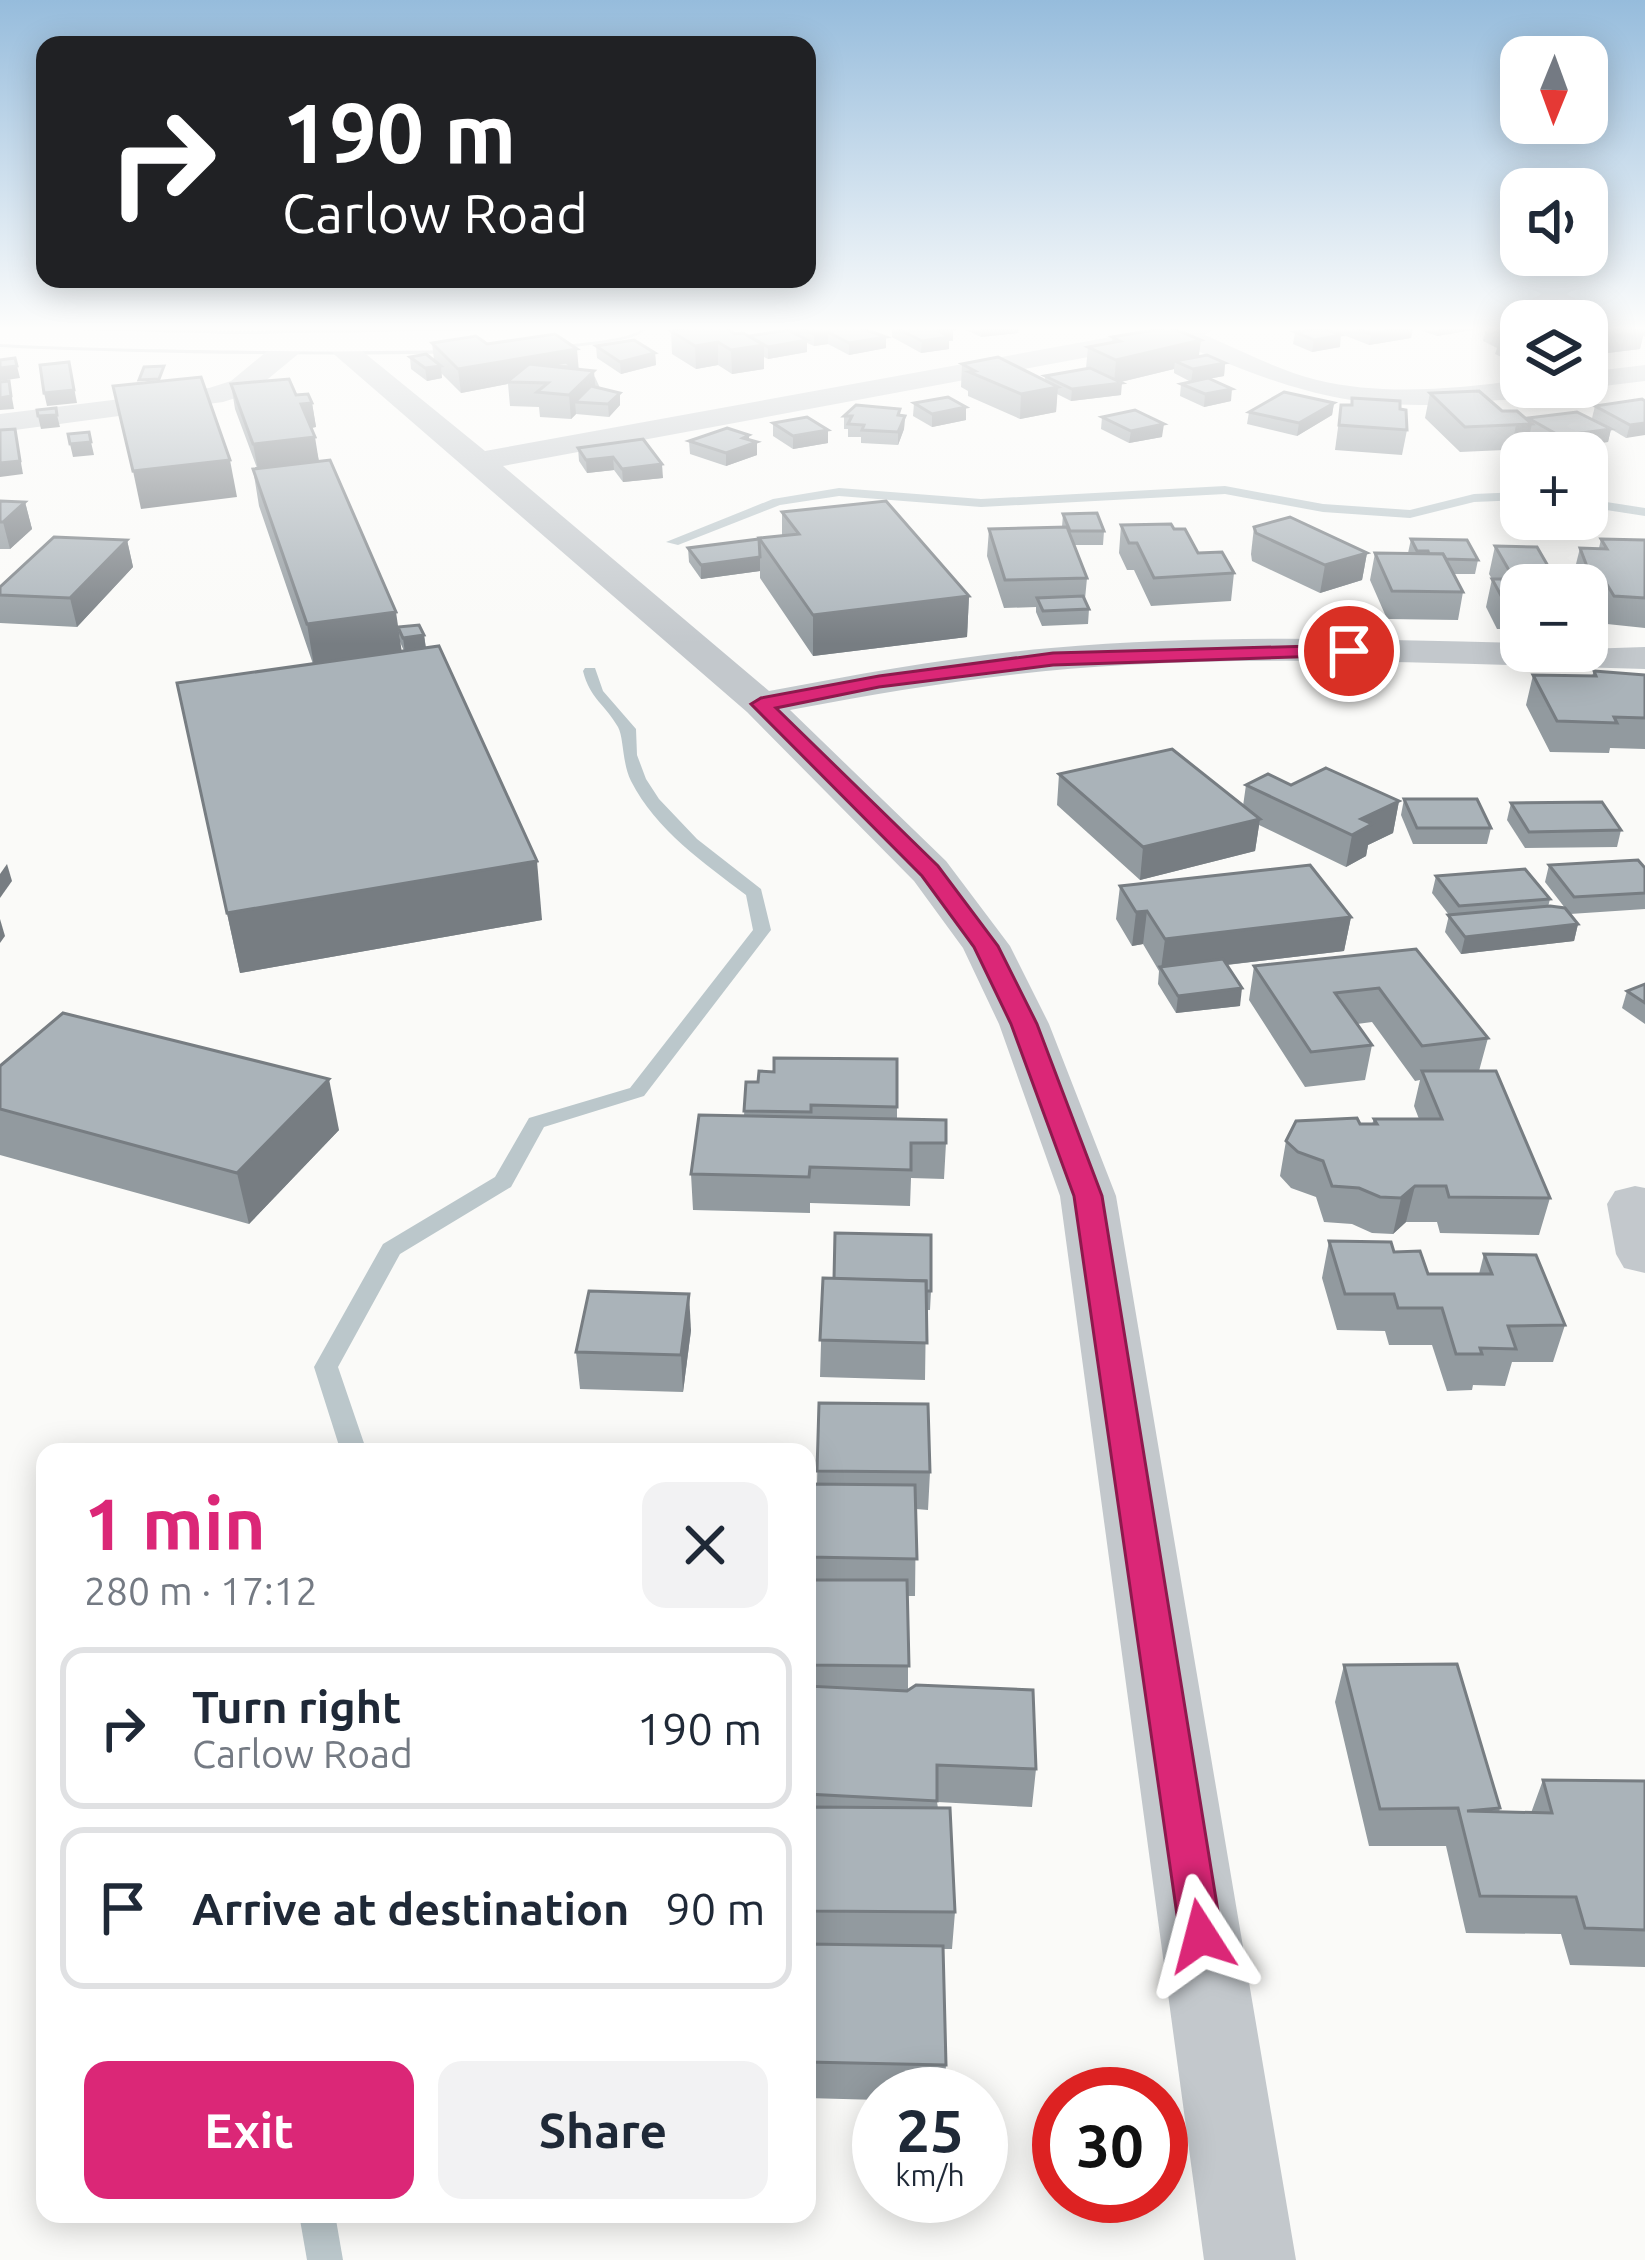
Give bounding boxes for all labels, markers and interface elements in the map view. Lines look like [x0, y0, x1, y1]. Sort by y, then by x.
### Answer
north arrow [1500, 36, 1608, 144]
map controls [1500, 36, 1608, 672]
icon: right [84, 84, 240, 240]
text: 190 m [282, 85, 516, 179]
button: sound [1500, 168, 1608, 276]
text: Carlow Road [282, 183, 588, 243]
button: layers [1500, 300, 1608, 408]
button: + [1500, 432, 1608, 540]
button: − [1500, 564, 1608, 672]
pin [1298, 600, 1400, 702]
icon: arrive [1316, 618, 1382, 684]
button: close [642, 1482, 768, 1608]
text: 1 min [84, 1483, 266, 1564]
text: 280 m · 17:12 [84, 1569, 318, 1612]
text: Turn right [192, 1681, 401, 1732]
icon: right [90, 1695, 156, 1761]
text: 190 m [637, 1703, 762, 1754]
text: Carlow Road [192, 1732, 413, 1775]
position arrow [1138, 1873, 1264, 1999]
icon: arrive [90, 1875, 156, 1941]
text: Arrive at destination [192, 1883, 629, 1934]
text: 90 m [665, 1883, 765, 1934]
button: Exit [84, 2061, 414, 2199]
button: Share [438, 2061, 768, 2199]
speed limit sign: 30 [1032, 2067, 1188, 2223]
text: 25 [896, 2096, 964, 2163]
text: km/h [895, 2158, 965, 2192]

